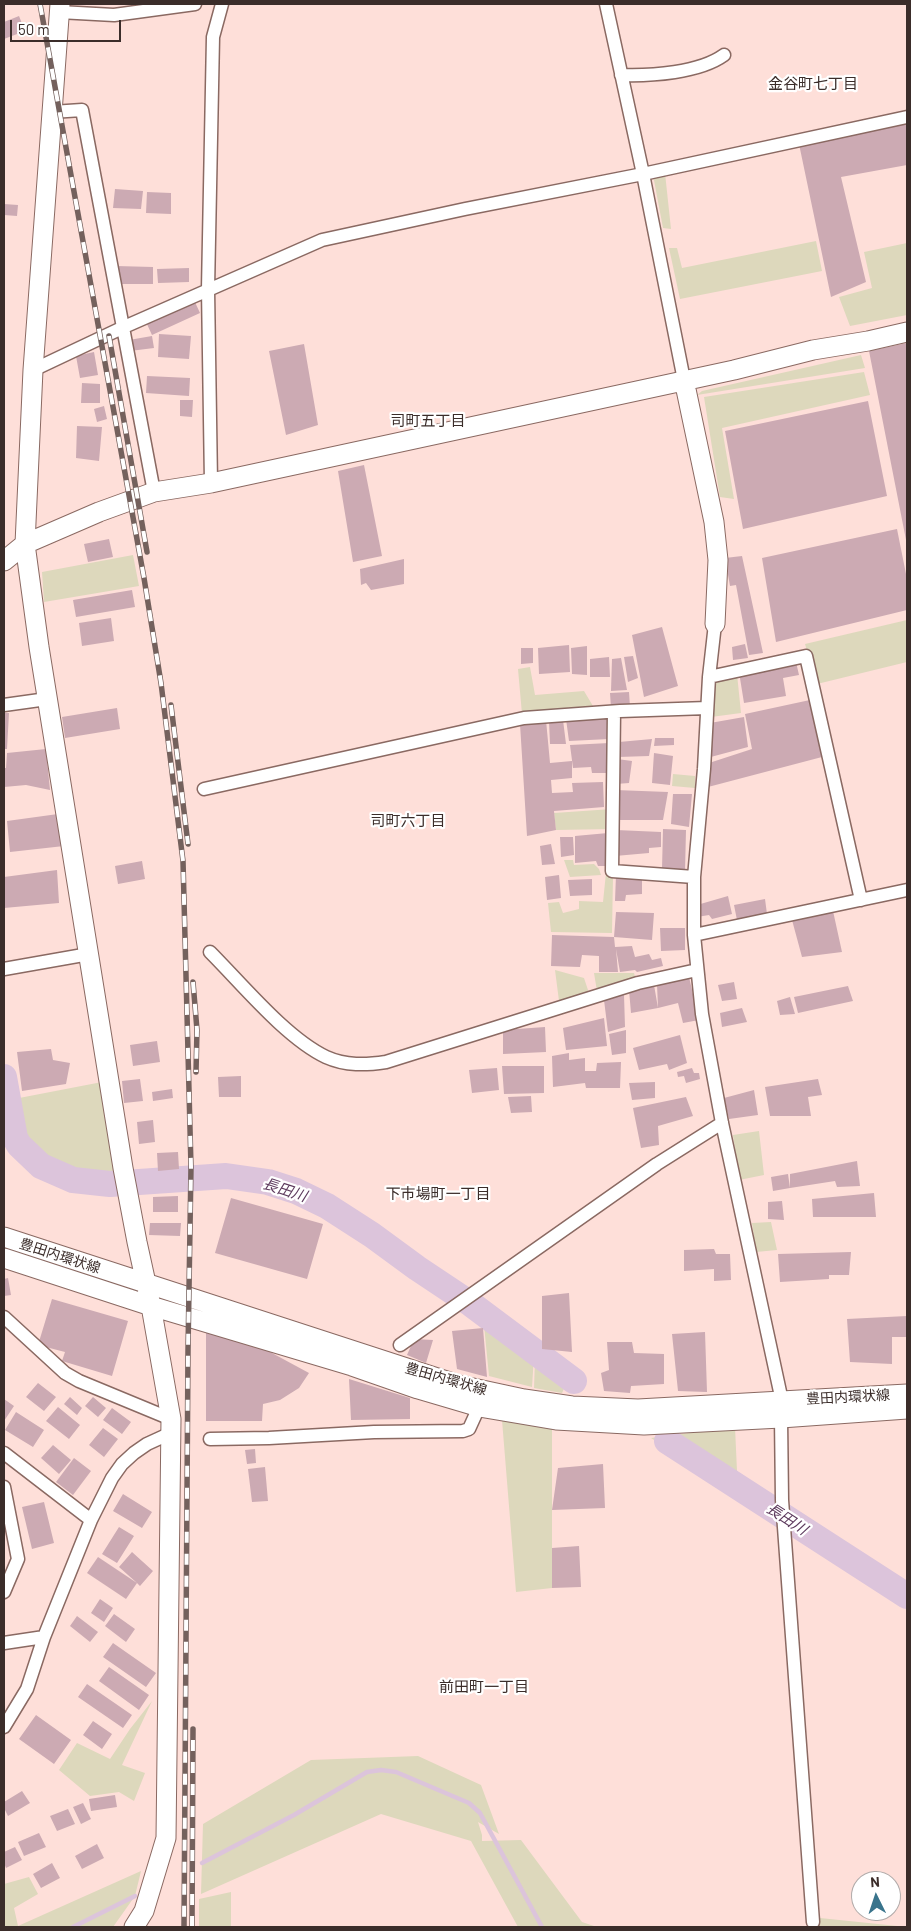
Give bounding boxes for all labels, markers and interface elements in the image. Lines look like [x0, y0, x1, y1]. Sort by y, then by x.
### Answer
scale bar [12, 10, 124, 42]
text: 50 m [18, 20, 50, 38]
district label: 金谷町七丁目 [768, 75, 858, 93]
district label: 司町五丁目 [391, 412, 465, 430]
district label: 司町六丁目 [371, 812, 445, 830]
water label: 長田川 [261, 1174, 309, 1206]
district label: 下市場町一丁目 [386, 1185, 490, 1203]
street label: 豊田内環状線 [17, 1235, 103, 1277]
street label: 豊田内環状線 [403, 1359, 489, 1399]
street label: 豊田内環状線 [806, 1386, 890, 1408]
water label: 長田川 [763, 1499, 811, 1539]
district label: 前田町一丁目 [439, 1678, 529, 1696]
north arrow [851, 1871, 901, 1921]
text: N [870, 1873, 880, 1890]

